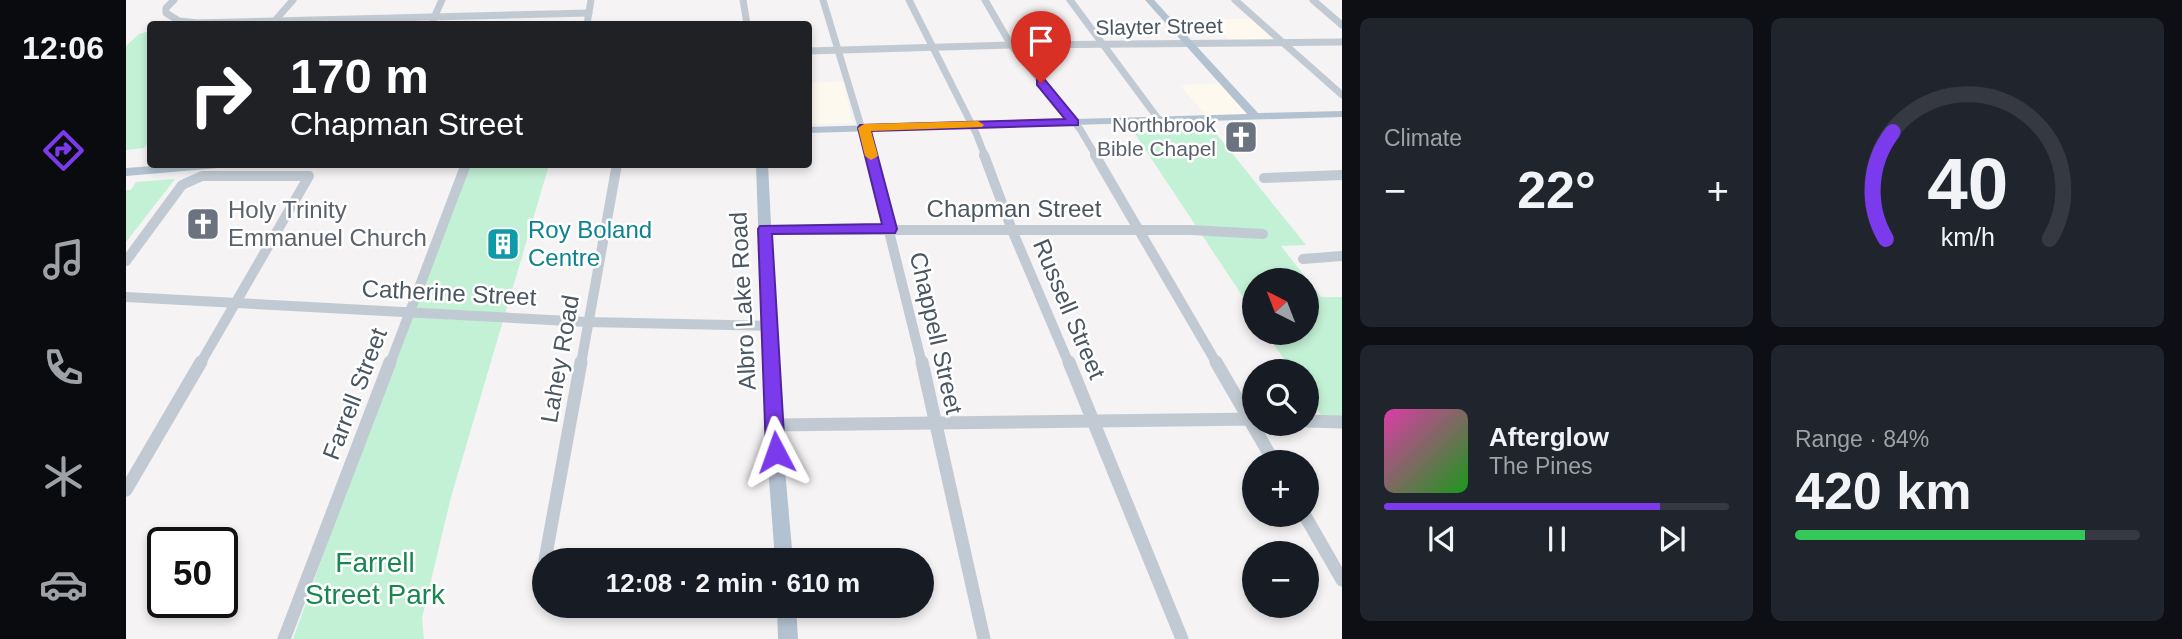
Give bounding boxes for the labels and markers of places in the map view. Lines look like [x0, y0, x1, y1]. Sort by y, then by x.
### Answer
pin [1011, 11, 1071, 83]
place label: Northbrook Bible Chapel [1097, 113, 1216, 160]
church icon: Northbrook Bible Chapel [1222, 118, 1260, 156]
place label: Holy Trinity Emmanuel Church [228, 196, 427, 251]
church icon: Holy Trinity Emmanuel Church [184, 205, 222, 243]
place label: Roy Boland Centre [528, 216, 652, 271]
building icon: Roy Boland Centre [484, 225, 522, 263]

